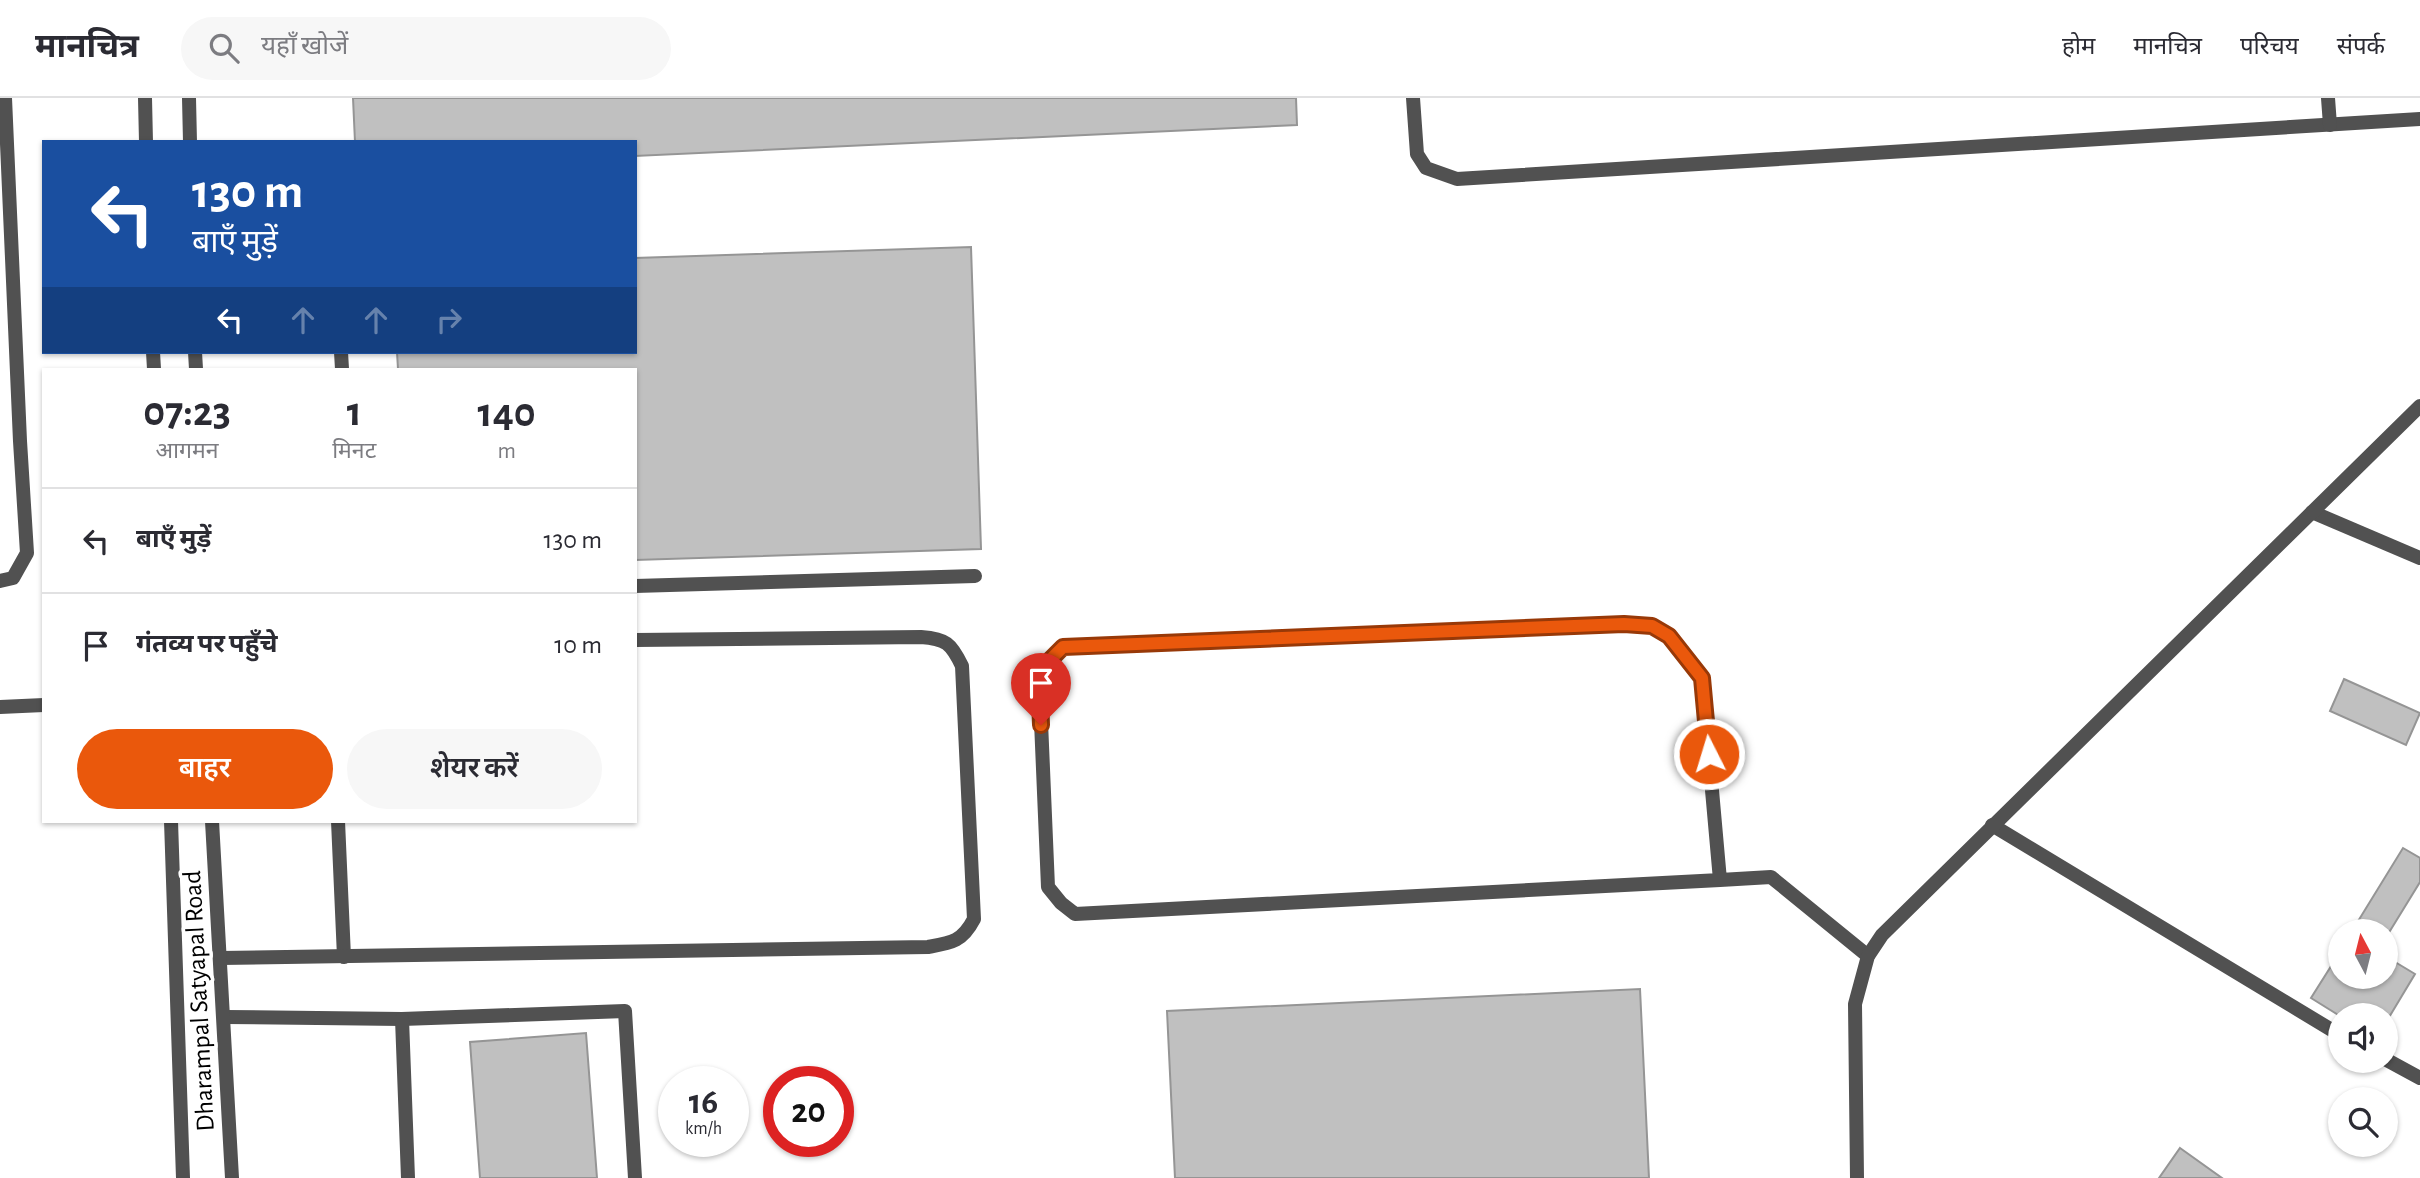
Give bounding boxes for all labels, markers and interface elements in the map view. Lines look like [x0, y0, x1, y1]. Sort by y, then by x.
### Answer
search box [181, 17, 671, 80]
icon: search [205, 29, 243, 67]
text: मानचित्र [35, 31, 139, 64]
text: यहाँ खोजें [261, 33, 348, 59]
text: होम [2062, 35, 2095, 59]
text: मानचित्र [2133, 35, 2202, 59]
text: परिचय [2240, 35, 2299, 59]
text: संपर्क [2337, 35, 2385, 59]
icon: left [77, 168, 168, 259]
text: 130 m [192, 168, 303, 217]
text: बाएँ मुड़ें [192, 226, 278, 258]
icon: left [211, 301, 249, 339]
icon: ahead [284, 301, 322, 339]
icon: ahead [357, 301, 395, 339]
icon: right [430, 301, 468, 339]
text: 07:23 [143, 391, 231, 433]
text: 1 [347, 391, 362, 433]
text: 140 [478, 392, 536, 434]
text: आगमन [156, 440, 219, 463]
text: मिनट [332, 440, 376, 463]
text: m [497, 440, 516, 463]
icon: left [77, 522, 115, 560]
text: बाएँ मुड़ें [136, 526, 211, 552]
text: 130 m [544, 527, 602, 553]
icon: arrive [77, 627, 115, 665]
text: गंतव्य पर पहुँचे [136, 631, 278, 657]
text: 10 m [554, 632, 602, 658]
pin [1011, 653, 1071, 725]
icon: arrive [1022, 664, 1060, 702]
position arrow [1672, 717, 1746, 791]
button: बाहर [77, 729, 333, 809]
button: शेयर करें [347, 729, 602, 809]
street label: Dharampal Satyapal Road [179, 870, 219, 1132]
north arrow [2328, 919, 2398, 989]
map controls [2328, 919, 2398, 1157]
button: sound [2328, 1003, 2398, 1073]
speed limit sign: 20 [763, 1066, 854, 1157]
text: 16 [689, 1085, 718, 1120]
button: search [2328, 1087, 2398, 1157]
text: km/h [685, 1120, 722, 1138]

